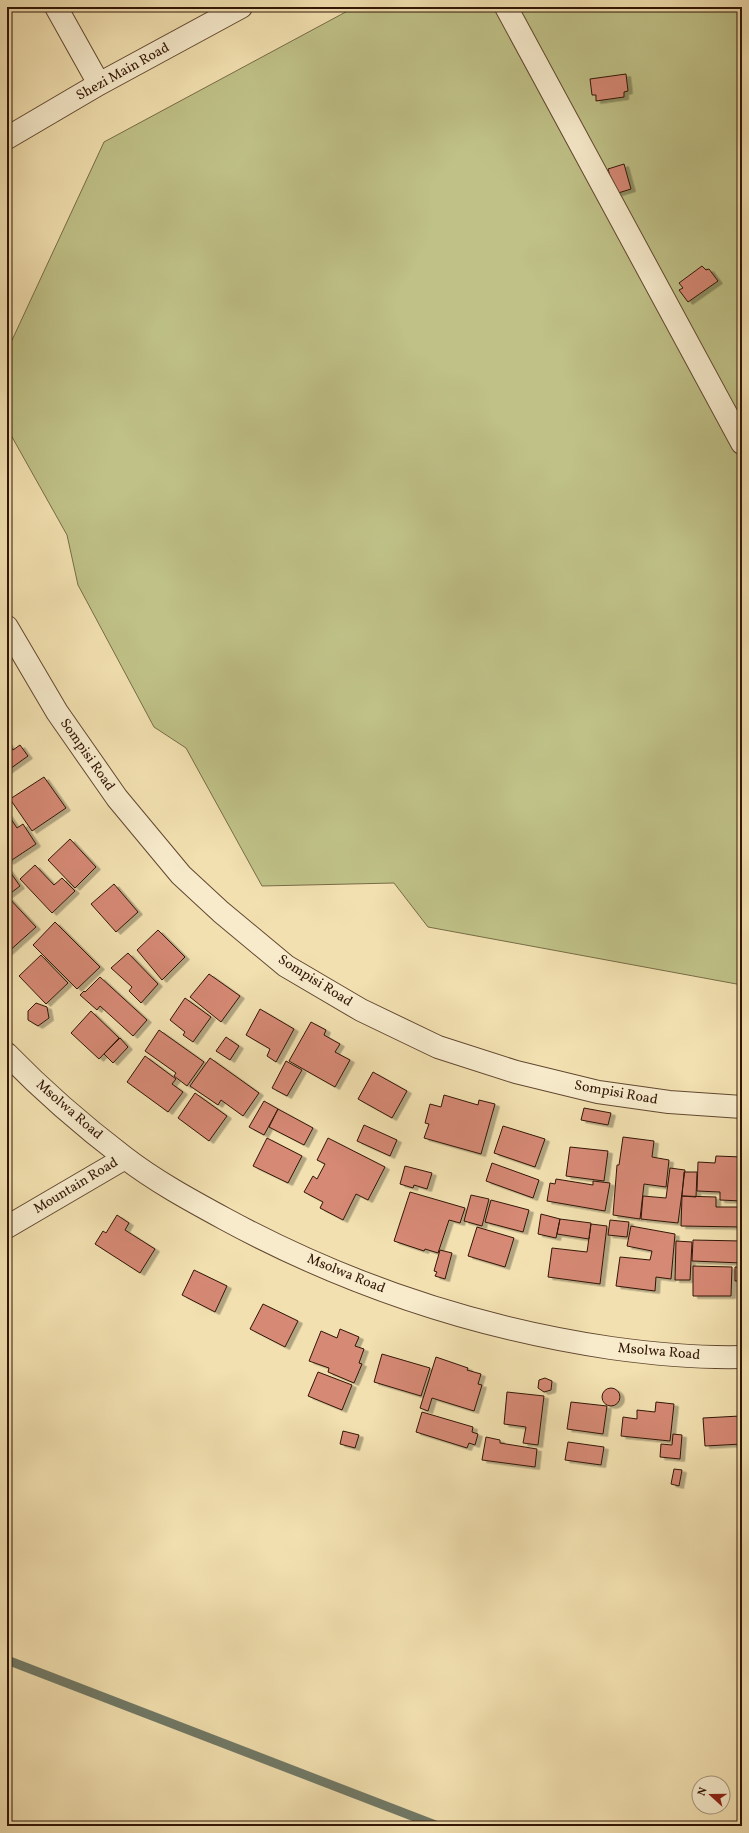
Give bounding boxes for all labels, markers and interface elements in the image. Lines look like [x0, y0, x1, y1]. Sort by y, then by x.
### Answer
street label: Shezi Main Road [73, 38, 173, 105]
street label: Sompisi Road [55, 715, 119, 795]
street label: Sompisi Road [274, 951, 356, 1011]
street label: Msolwa Road [32, 1076, 107, 1144]
street label: Sompisi Road [573, 1076, 659, 1110]
street label: Mountain Road [30, 1153, 122, 1219]
street label: Msolwa Road [304, 1250, 388, 1298]
street label: Msolwa Road [617, 1339, 701, 1365]
north arrow [691, 1775, 731, 1815]
text: N [695, 1786, 711, 1798]

